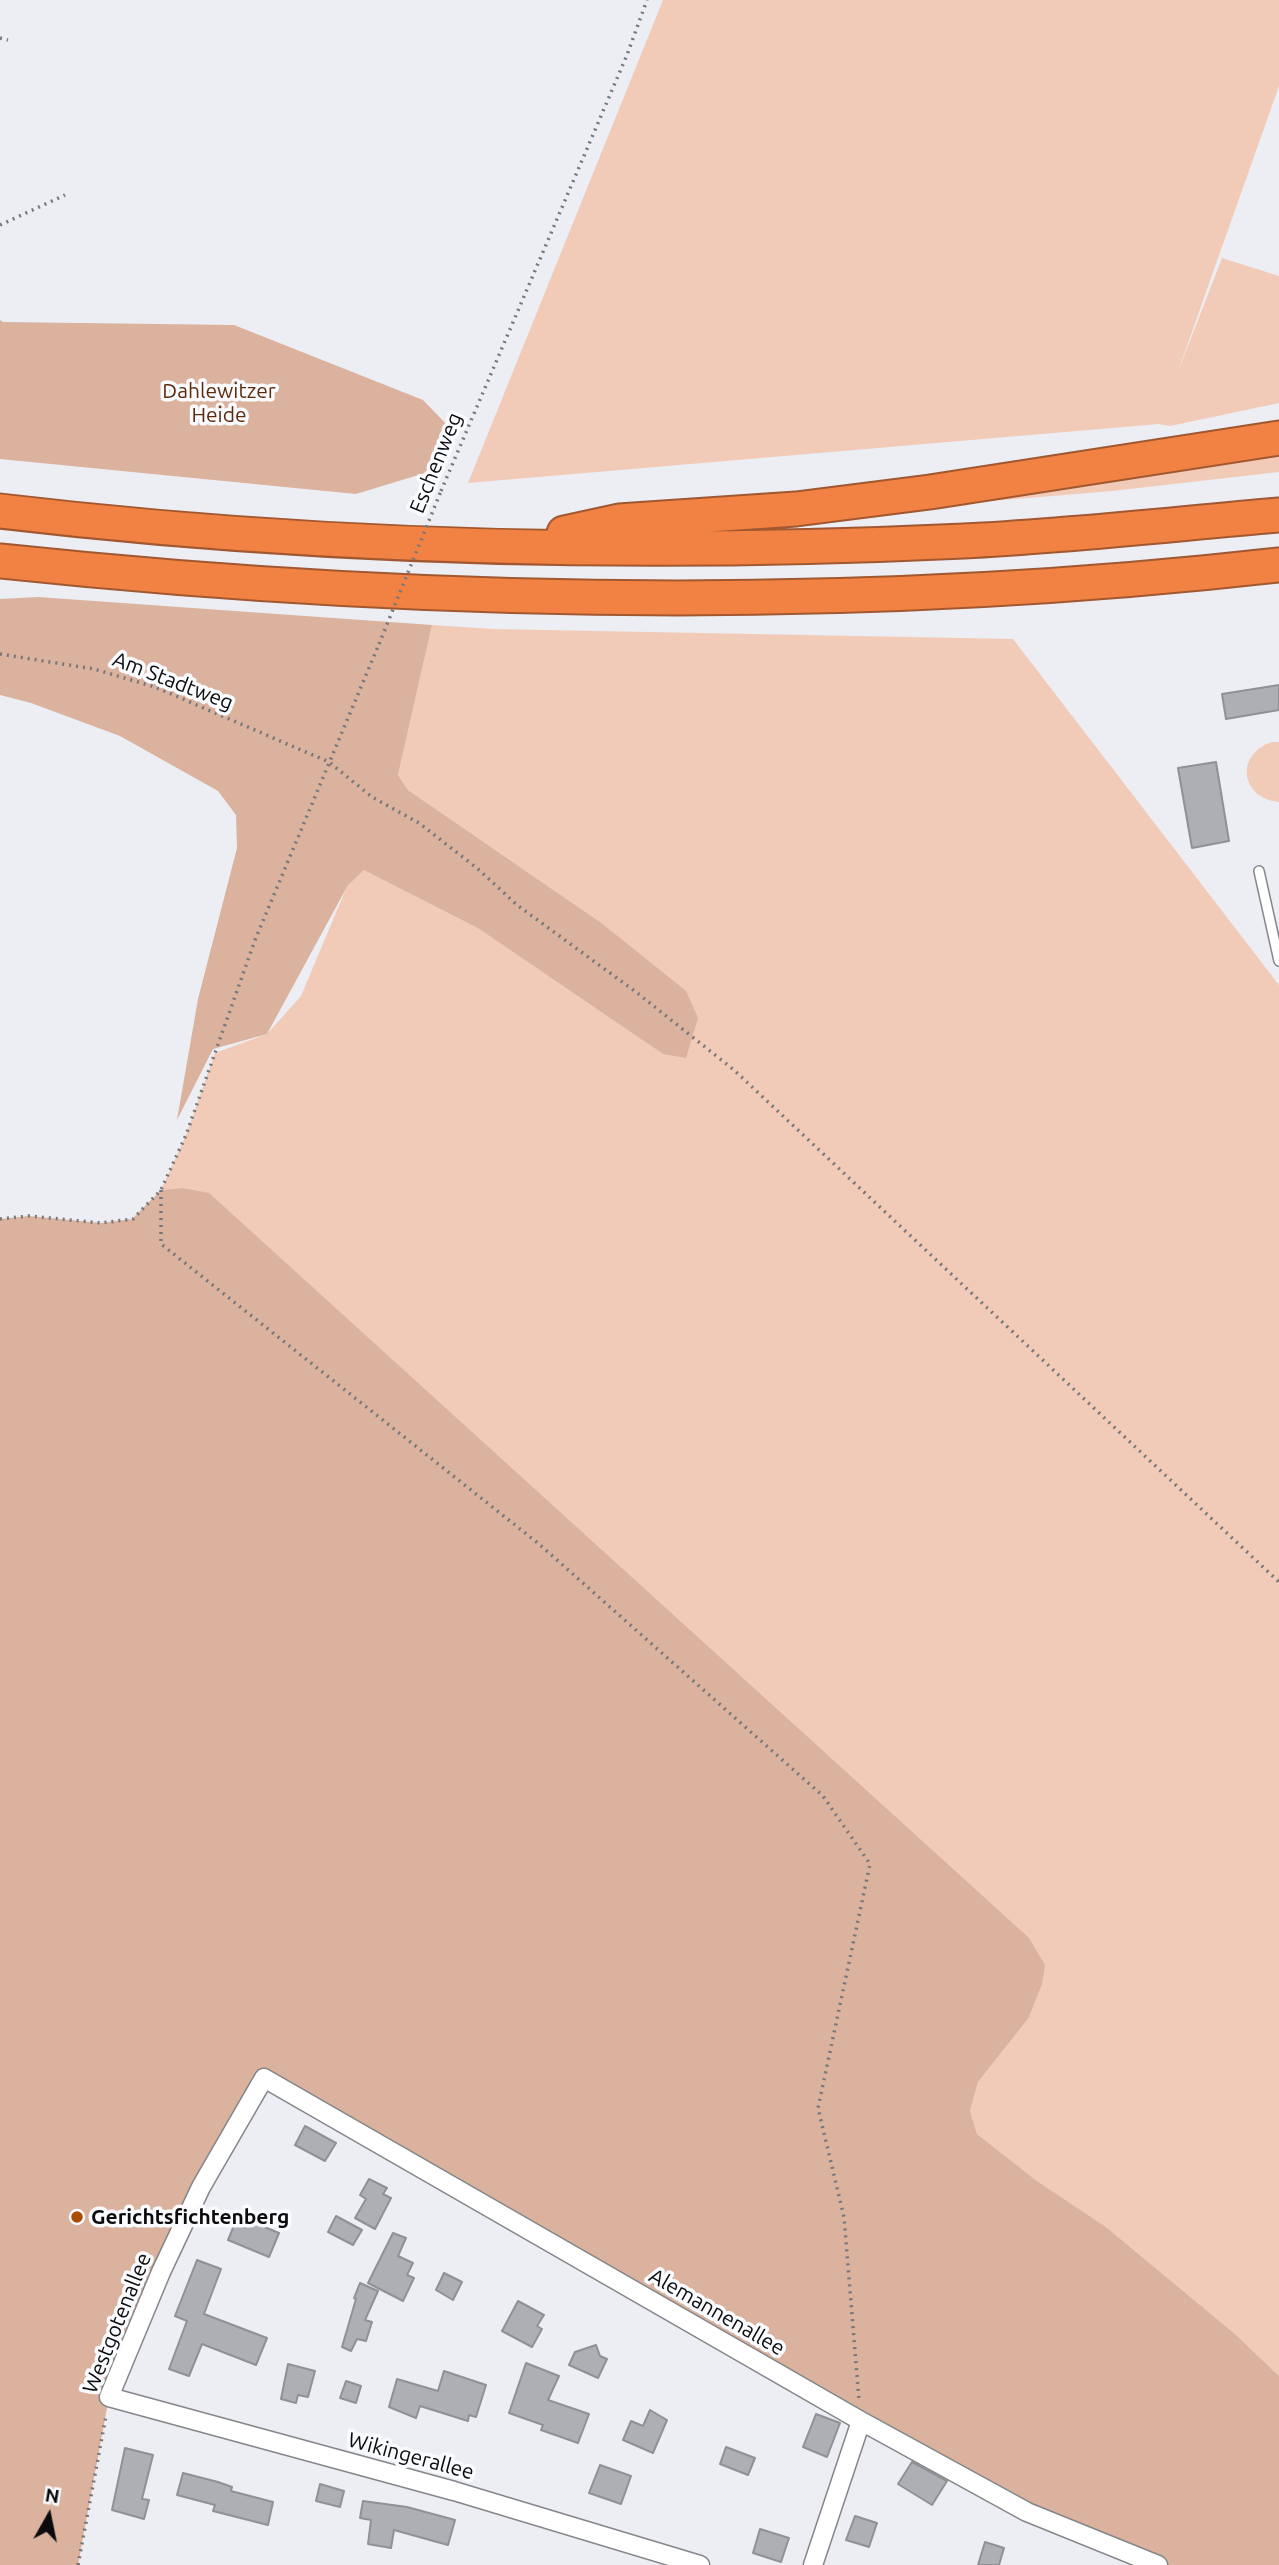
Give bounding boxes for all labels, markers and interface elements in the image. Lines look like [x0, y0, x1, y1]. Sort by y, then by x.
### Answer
park label: Dahlewitzer Heide [162, 378, 276, 428]
street label: Eschenweg [404, 409, 468, 517]
street label: Am Stadtweg [109, 646, 237, 716]
place label: Gerichtsfichtenberg [91, 2204, 289, 2230]
marker: Gerichtsfichtenberg [69, 2209, 85, 2225]
street label: Westgotenallee [77, 2249, 157, 2397]
street label: Alemannenallee [645, 2263, 789, 2361]
street label: Wikingerallee [345, 2427, 477, 2485]
north arrow [14, 2481, 84, 2551]
text: N [44, 2483, 61, 2507]

